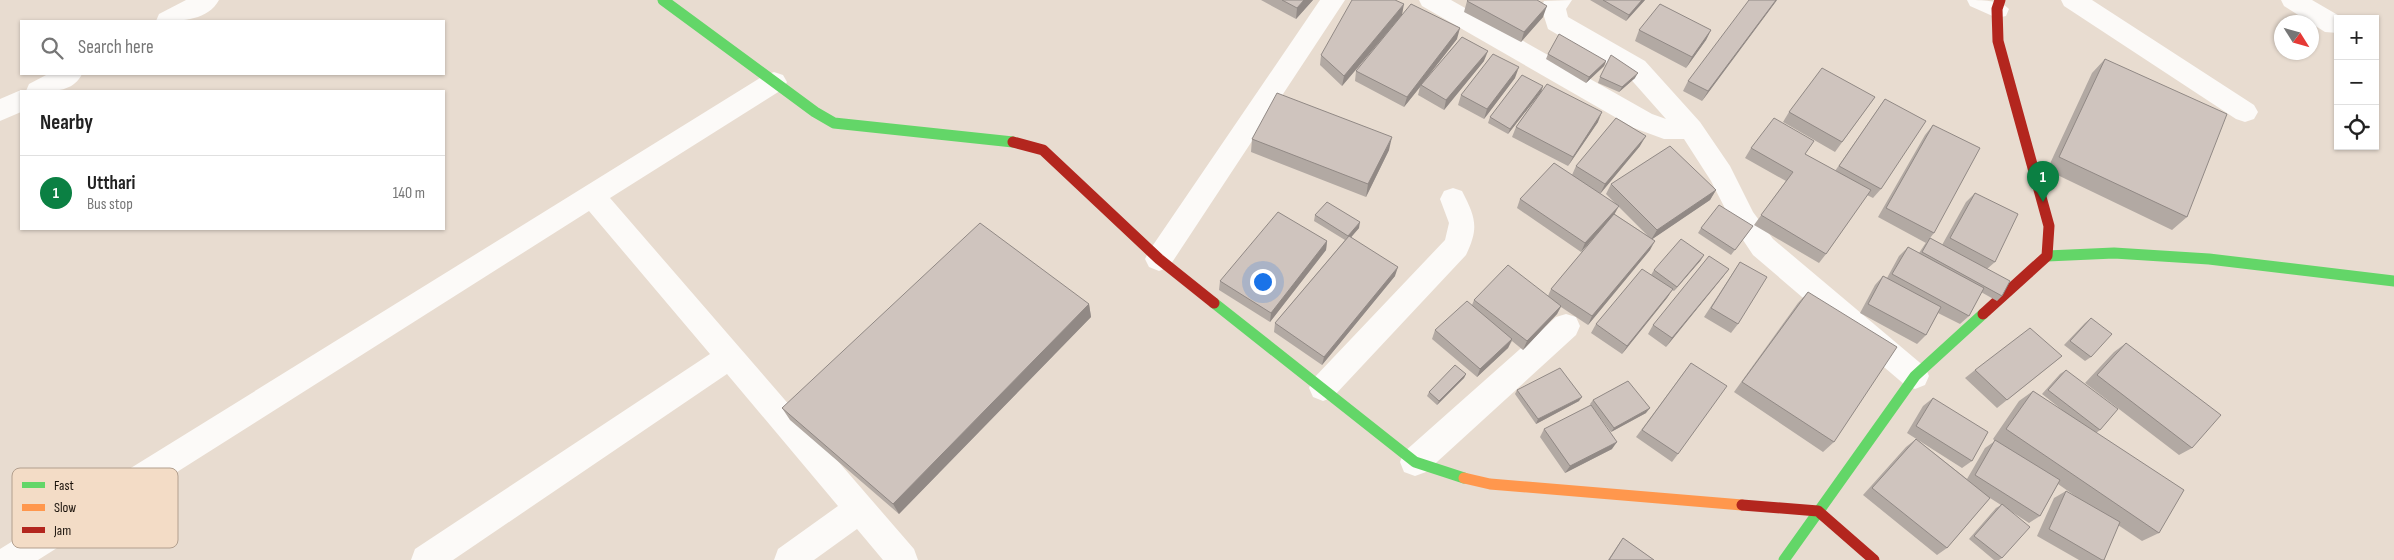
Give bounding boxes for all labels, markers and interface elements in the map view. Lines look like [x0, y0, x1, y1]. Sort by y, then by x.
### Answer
north arrow [2274, 15, 2319, 60]
map controls [2334, 15, 2379, 150]
button: + [2334, 15, 2379, 60]
search box [20, 20, 445, 75]
icon: search [38, 34, 66, 62]
text: Search here [78, 36, 154, 59]
button: − [2334, 60, 2379, 105]
button: locate [2334, 105, 2379, 150]
text: Nearby [40, 110, 93, 135]
pin: 1 [2027, 161, 2059, 202]
text: Utthari [87, 172, 135, 195]
text: 1 [53, 184, 59, 203]
text: 140 m [393, 184, 425, 203]
text: Bus stop [87, 195, 133, 214]
your location [1250, 269, 1276, 295]
legend [12, 468, 178, 548]
text: Fast [54, 477, 74, 494]
text: Slow [54, 499, 76, 516]
text: Jam [53, 522, 71, 539]

